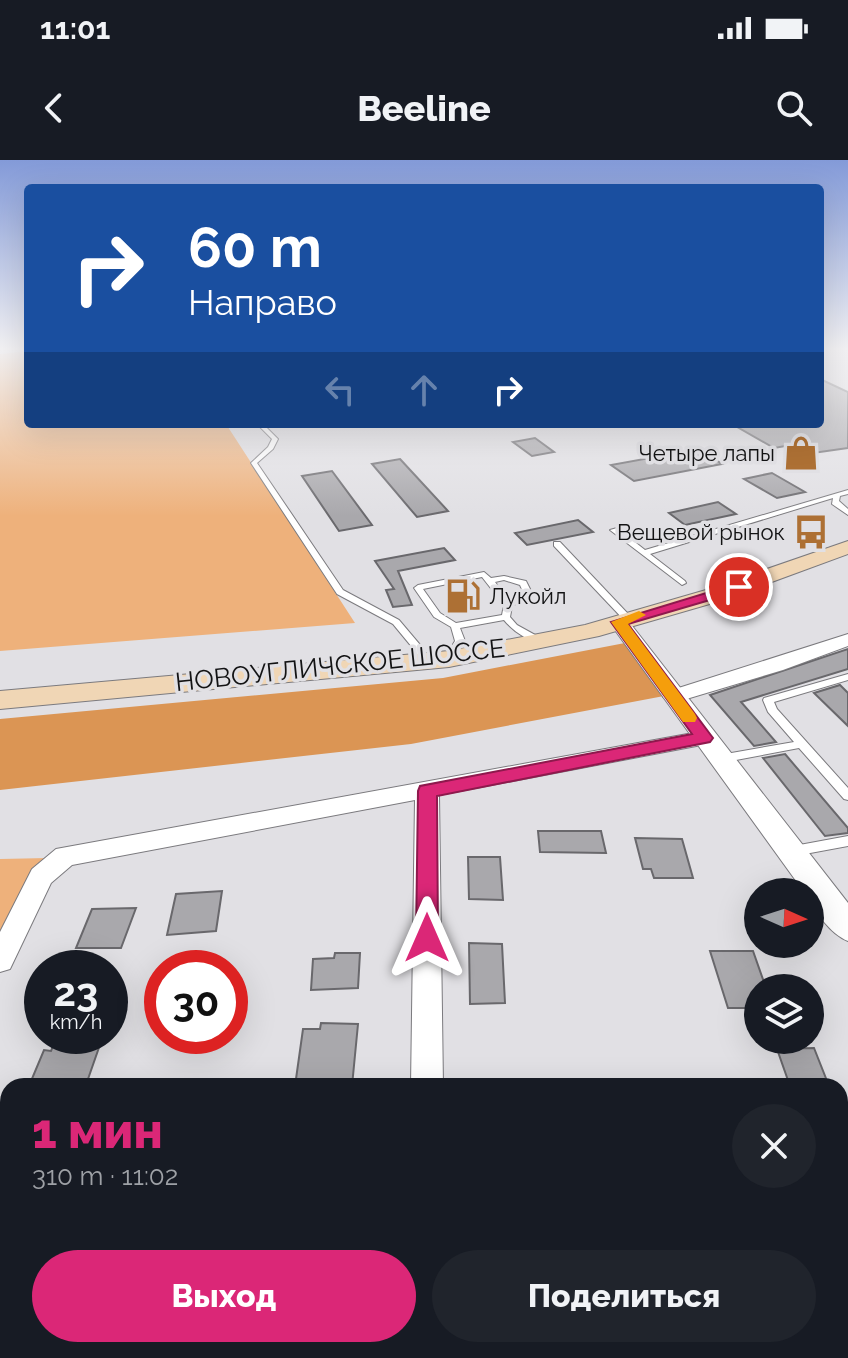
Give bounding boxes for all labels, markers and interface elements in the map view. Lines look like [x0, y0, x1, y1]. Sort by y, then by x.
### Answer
text: 11:01 [40, 11, 110, 46]
icon: back [32, 86, 76, 130]
icon: search [772, 86, 816, 130]
text: Beeline [357, 87, 491, 129]
text: 60 m [188, 214, 322, 280]
icon: right [56, 216, 160, 320]
text: Направо [188, 281, 337, 323]
icon: left [318, 368, 362, 412]
icon: ahead [402, 368, 446, 412]
icon: right [486, 368, 530, 412]
shop icon: Четыре лапы [782, 434, 820, 472]
place label: Четыре лапы [638, 440, 775, 466]
bus stop icon: Вещевой рынок [792, 513, 830, 551]
place label: Вещевой рынок [617, 519, 785, 545]
pin [705, 553, 773, 621]
icon: arrive [717, 565, 761, 609]
fuel station icon: Лукойл [444, 577, 482, 615]
place label: Лукойл [489, 583, 566, 609]
street label: НОВОУГЛИЧСКОЕ ШОССЕ [174, 633, 506, 697]
north arrow [744, 878, 824, 958]
map controls [744, 878, 824, 1054]
position arrow [385, 896, 469, 980]
speed limit sign: 30 [144, 950, 248, 1054]
text: 23 [54, 968, 98, 1015]
button: layers [744, 974, 824, 1054]
text: km/h [50, 1010, 102, 1034]
text: 1 мин [32, 1103, 163, 1159]
button: close [732, 1104, 816, 1188]
text: 310 m · 11:02 [32, 1161, 178, 1191]
button: Выход [32, 1250, 416, 1342]
button: Поделиться [432, 1250, 816, 1342]

